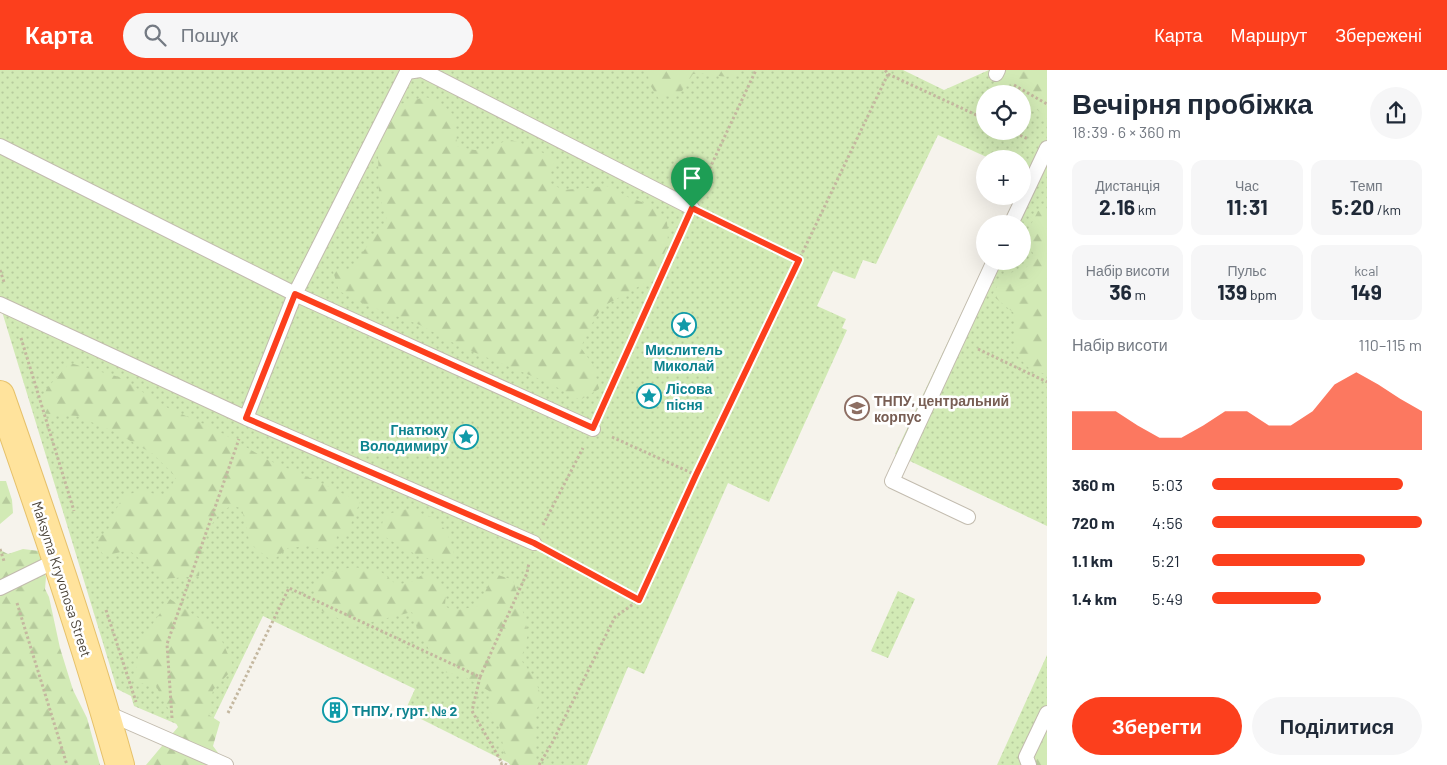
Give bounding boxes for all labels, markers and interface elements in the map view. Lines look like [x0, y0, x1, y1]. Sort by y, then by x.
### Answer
search box [123, 13, 473, 58]
text: Карта [25, 20, 93, 49]
icon: search [141, 21, 169, 49]
text: Пошук [181, 23, 238, 46]
text: Карта [1154, 24, 1202, 46]
text: Маршрут [1230, 24, 1307, 46]
text: Збережені [1335, 24, 1422, 46]
map controls [976, 85, 1031, 270]
button: locate [976, 85, 1031, 140]
text: Вечірня пробіжка [1072, 86, 1313, 120]
button: share [1370, 87, 1422, 139]
text: 18:39 · 6 × 360 m [1072, 122, 1181, 141]
button: + [976, 150, 1031, 205]
pin [671, 157, 713, 208]
icon: arrive [678, 164, 706, 192]
text: Дистанція [1095, 177, 1160, 194]
text: Час [1235, 177, 1259, 194]
text: Темп [1350, 177, 1383, 194]
text: 2.16 [1099, 194, 1135, 219]
text: 11:31 [1226, 194, 1268, 219]
text: 5:20 [1331, 194, 1374, 219]
text: km [1135, 201, 1156, 218]
text: /km [1374, 201, 1401, 218]
button: − [976, 215, 1031, 270]
text: Набір висоти [1086, 262, 1170, 279]
text: Пульс [1227, 262, 1267, 279]
text: kcal [1354, 262, 1379, 279]
text: 36 [1109, 279, 1132, 304]
text: 139 [1217, 279, 1247, 304]
text: 149 [1351, 279, 1382, 304]
text: m [1132, 286, 1146, 303]
text: bpm [1247, 286, 1277, 303]
place icon: Мислитель Миколай [671, 312, 697, 338]
text: Набір висоти [1072, 335, 1168, 354]
text: 110–115 m [1359, 335, 1422, 354]
place label: Мислитель Миколай [645, 341, 723, 374]
place label: Лісова пісня [666, 380, 712, 413]
place icon: Лісова пісня [636, 383, 662, 409]
place label: ТНПУ, центральний корпус [874, 392, 1009, 425]
school or university icon: ТНПУ, центральний корпус [844, 395, 870, 421]
place label: Гнатюку Володимиру [360, 421, 448, 454]
place icon: Гнатюку Володимиру [453, 424, 479, 450]
text: 360 m [1072, 475, 1115, 494]
text: 5:03 [1152, 475, 1183, 494]
street label: Maksyma Kryvonosa Street [29, 499, 95, 659]
text: 720 m [1072, 513, 1115, 532]
text: 4:56 [1152, 513, 1183, 532]
text: 1.1 km [1072, 551, 1113, 570]
text: 5:21 [1152, 551, 1180, 570]
text: 1.4 km [1072, 589, 1117, 608]
text: 5:49 [1152, 589, 1183, 608]
building icon: ТНПУ, гурт. № 2 [322, 697, 348, 723]
button: Зберегти [1072, 697, 1242, 755]
button: Поділитися [1252, 697, 1422, 755]
place label: ТНПУ, гурт. № 2 [352, 702, 458, 719]

